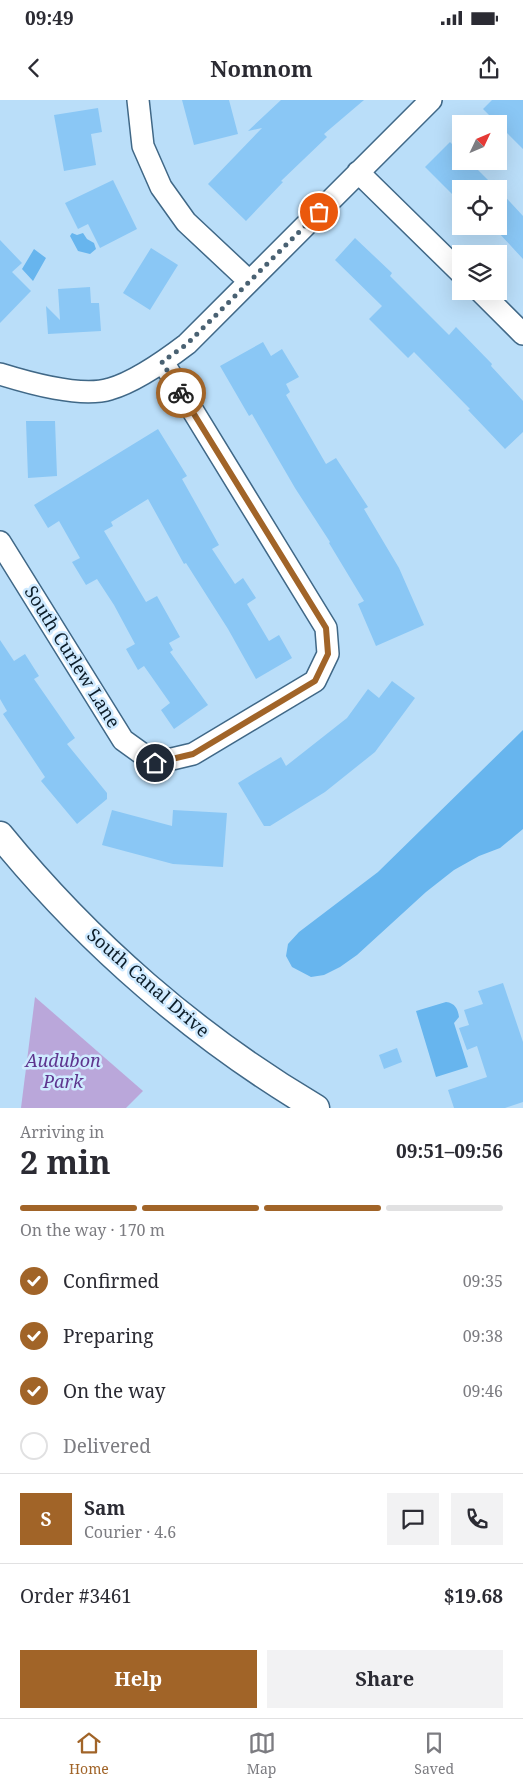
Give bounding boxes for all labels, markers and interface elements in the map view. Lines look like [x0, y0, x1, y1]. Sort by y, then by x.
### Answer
text: 09:49 [25, 5, 74, 31]
text: Nomnom [210, 53, 313, 83]
icon: back [20, 54, 48, 82]
icon: share [475, 54, 503, 82]
north arrow [452, 115, 508, 170]
map controls [452, 115, 507, 300]
button: locate [452, 180, 507, 235]
pin [298, 191, 340, 233]
icon: bag [305, 198, 333, 226]
button: layers [452, 245, 507, 300]
courier [156, 368, 206, 418]
icon: bike [167, 379, 195, 407]
street label: South Curlew Lane [19, 581, 126, 732]
pin [134, 742, 176, 784]
icon: home [141, 749, 169, 777]
street label: South Canal Drive [82, 922, 215, 1042]
park label: Audubon Park [23, 1048, 101, 1093]
text: Arriving in [20, 1121, 104, 1143]
text: 09:51–09:56 [396, 1138, 503, 1164]
text: 2 min [20, 1140, 111, 1183]
text: On the way · 170 m [20, 1219, 165, 1241]
icon: check [20, 1267, 48, 1295]
text: Confirmed [63, 1268, 159, 1294]
text: 09:35 [463, 1270, 503, 1292]
icon: check [20, 1322, 48, 1350]
text: Preparing [63, 1323, 153, 1349]
text: 09:38 [463, 1325, 503, 1347]
icon: check [20, 1377, 48, 1405]
text: On the way [63, 1378, 166, 1404]
text: 09:46 [463, 1380, 503, 1402]
text: Delivered [63, 1433, 151, 1459]
button: chat [387, 1493, 439, 1545]
button: phone [451, 1493, 503, 1545]
text: Sam [84, 1495, 125, 1521]
text: S [40, 1506, 52, 1532]
text: Courier · 4.6 [84, 1521, 176, 1543]
text: Order #3461 [20, 1583, 132, 1609]
text: $19.68 [444, 1583, 503, 1609]
button: Help [20, 1650, 257, 1708]
button: Share [267, 1650, 503, 1708]
tab: Home [69, 1729, 109, 1778]
tab: Map [247, 1729, 276, 1778]
tab: Saved [414, 1729, 454, 1778]

